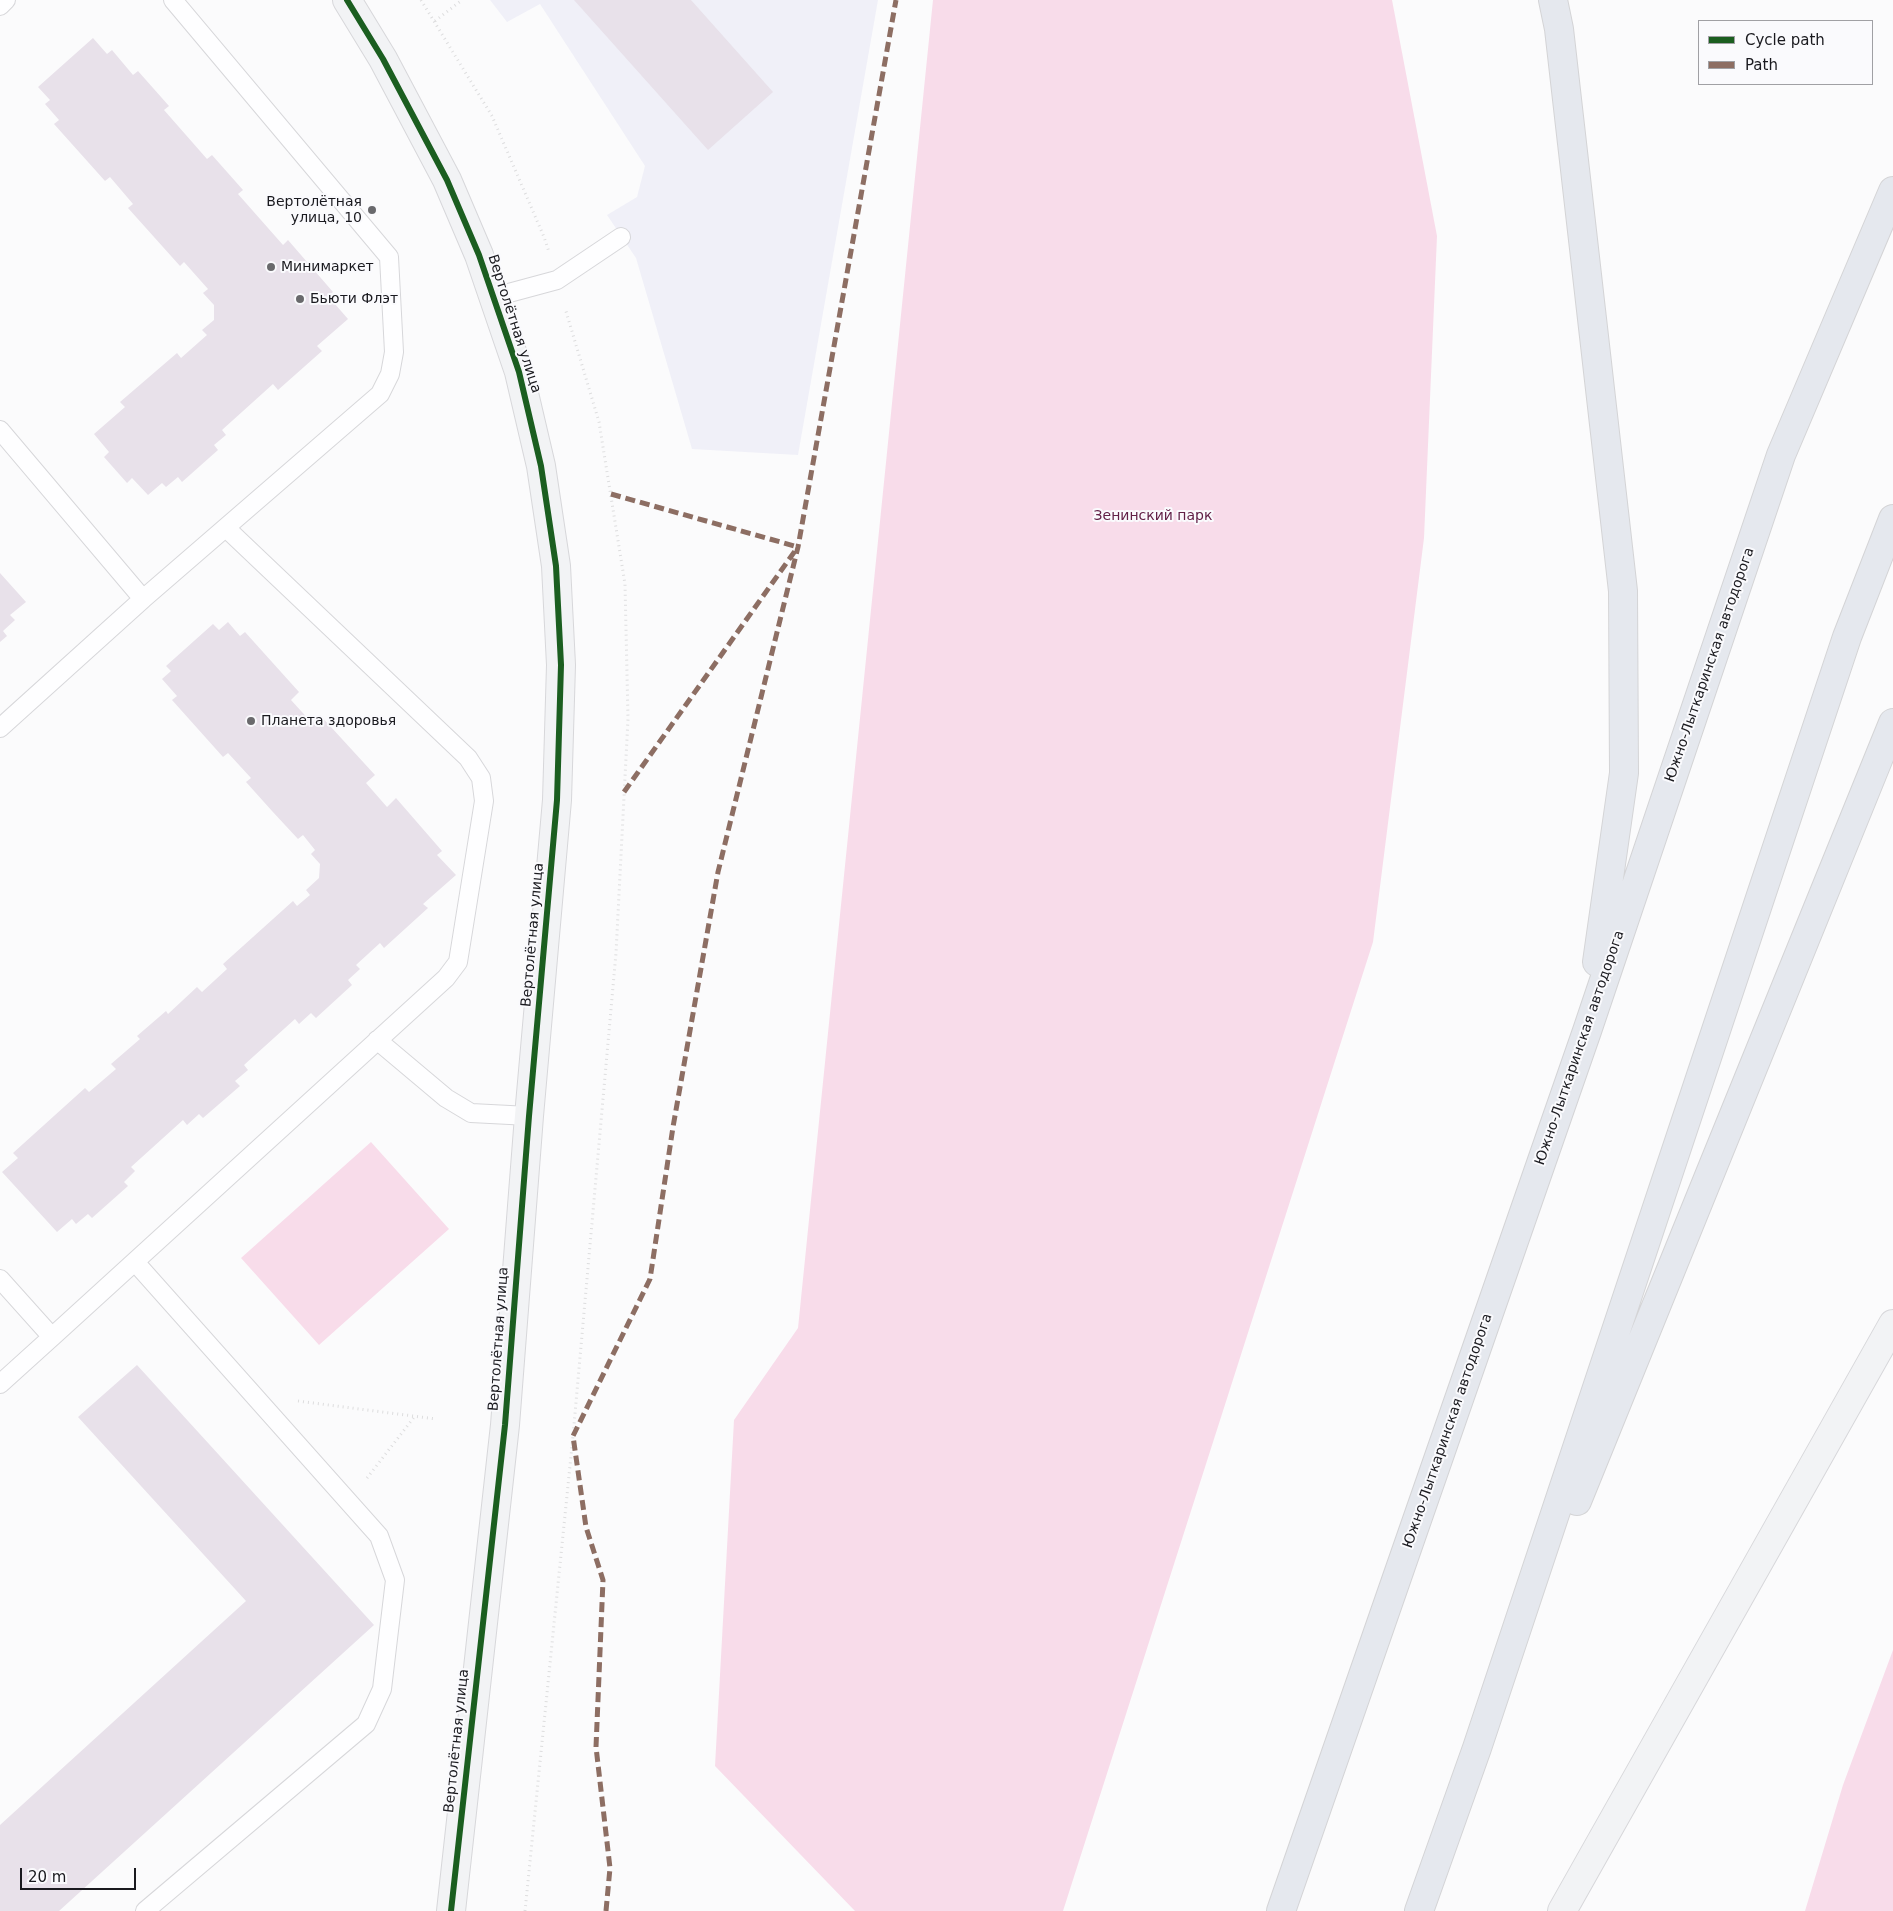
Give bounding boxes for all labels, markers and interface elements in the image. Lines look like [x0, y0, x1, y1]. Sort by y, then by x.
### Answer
legend [1698, 20, 1873, 85]
text: Cycle path [1745, 31, 1825, 49]
text: Path [1745, 56, 1778, 74]
place label: Вертолётная улица, 10 [266, 194, 362, 226]
marker: Вертолётная улица, 10 [366, 204, 378, 216]
street label: Вертолётная улица [484, 253, 544, 395]
place label: Минимаркет [281, 259, 374, 275]
marker: Минимаркет [265, 261, 277, 273]
place label: Бьюти Флэт [310, 291, 398, 307]
marker: Бьюти Флэт [294, 293, 306, 305]
park label: Зенинский парк [1094, 508, 1212, 524]
street label: Южно-Лыткаринская автодорога [1662, 545, 1758, 785]
place label: Планета здоровья [261, 713, 396, 729]
marker: Планета здоровья [245, 715, 257, 727]
street label: Вертолётная улица [518, 862, 548, 1008]
street label: Южно-Лыткаринская автодорога [1532, 928, 1628, 1168]
street label: Вертолётная улица [486, 1266, 512, 1412]
street label: Южно-Лыткаринская автодорога [1400, 1311, 1496, 1551]
street label: Вертолётная улица [441, 1668, 473, 1814]
scale bar [22, 1858, 139, 1890]
text: 20 m [28, 1868, 66, 1886]

